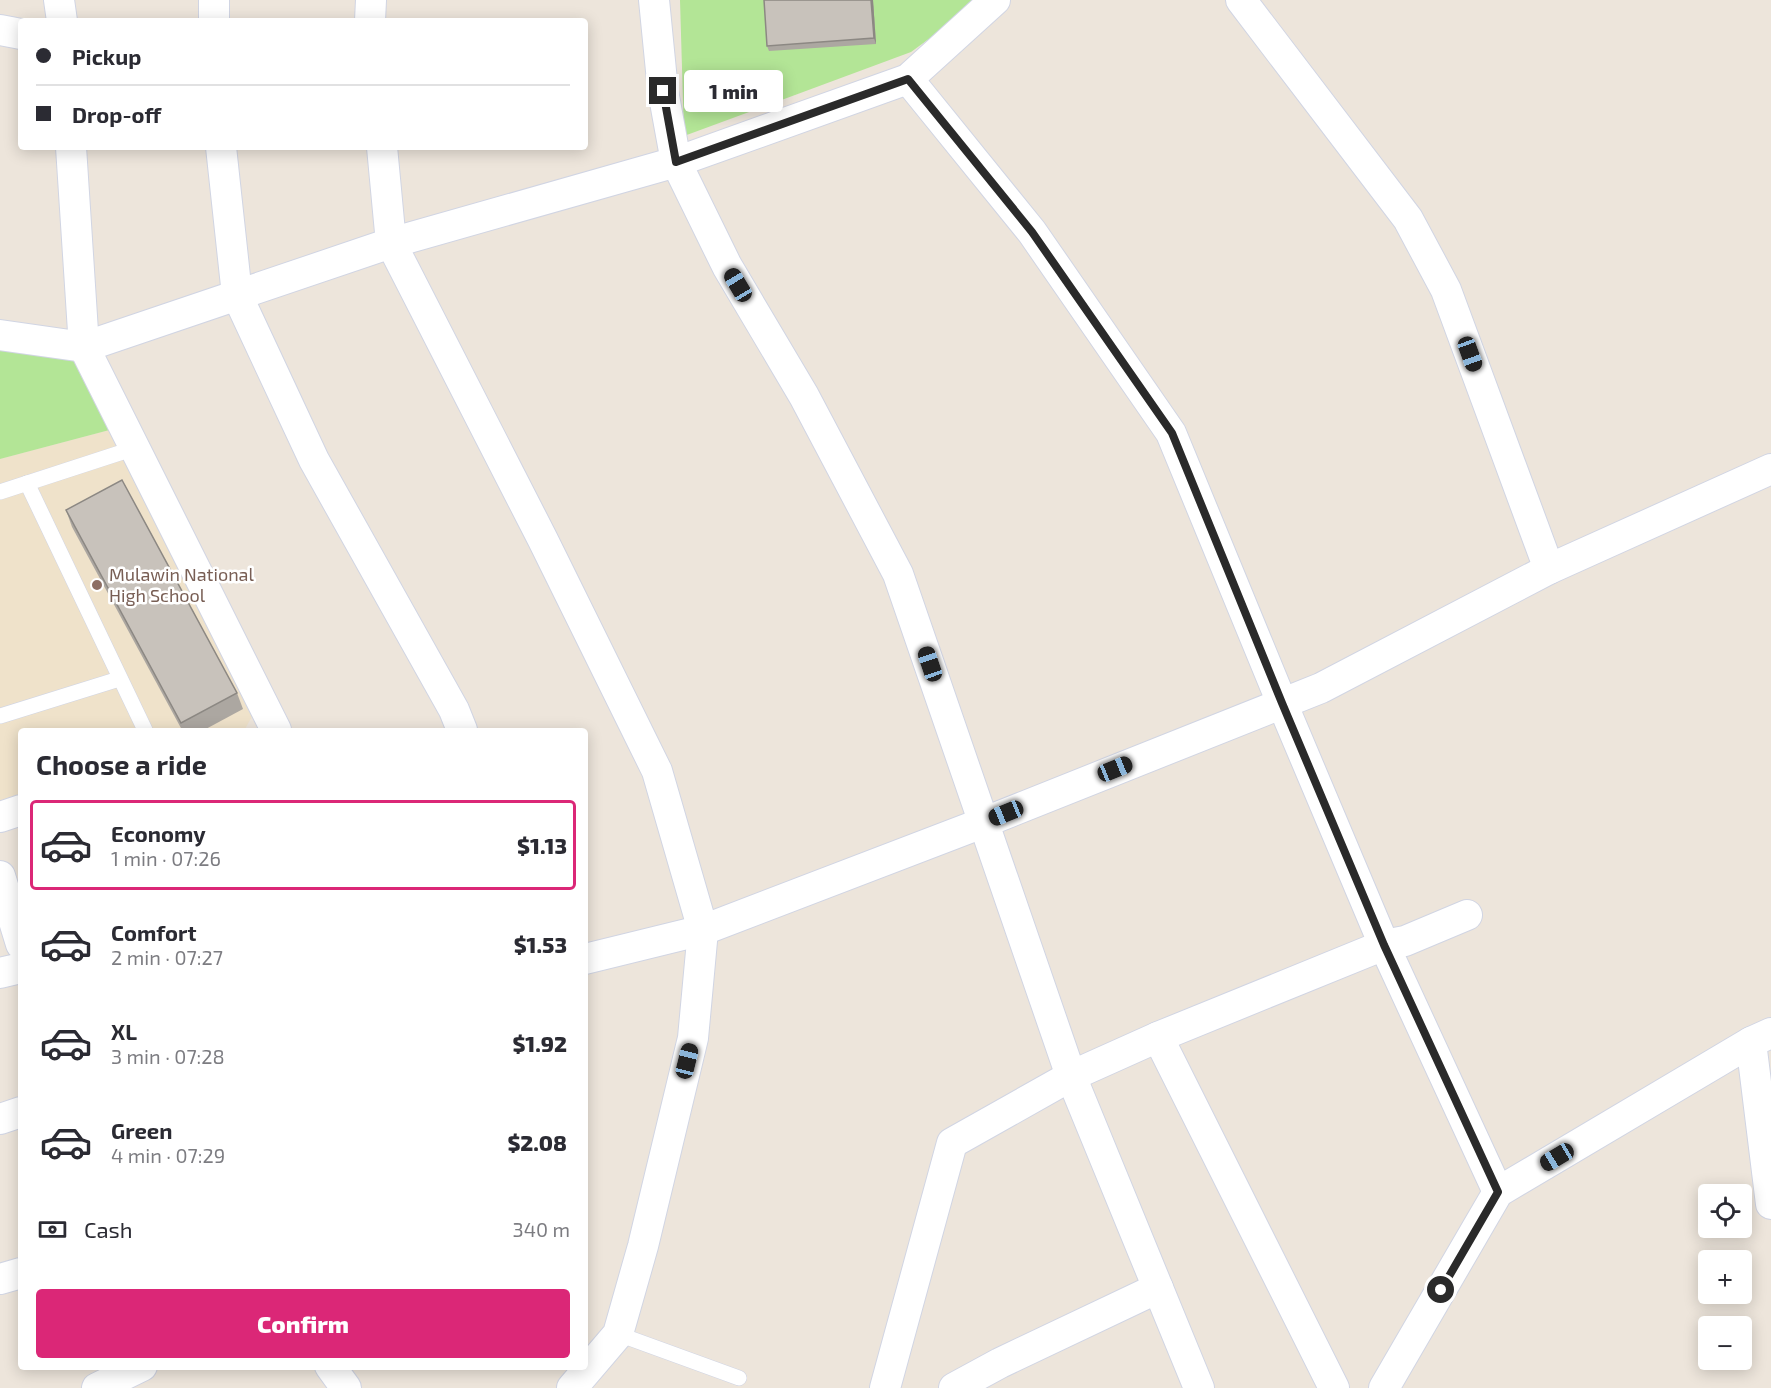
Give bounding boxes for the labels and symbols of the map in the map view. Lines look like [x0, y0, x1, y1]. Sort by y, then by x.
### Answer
callout: 1 min [684, 70, 783, 112]
route end [649, 77, 676, 104]
car [721, 265, 755, 305]
car [1455, 334, 1485, 374]
place label: Mulawin National High School [109, 563, 254, 606]
marker: Mulawin National High School [90, 578, 104, 592]
car [916, 644, 944, 684]
car [1095, 754, 1135, 784]
car [986, 798, 1026, 828]
car [674, 1041, 700, 1081]
car [1537, 1140, 1577, 1174]
route start [1427, 1276, 1454, 1303]

